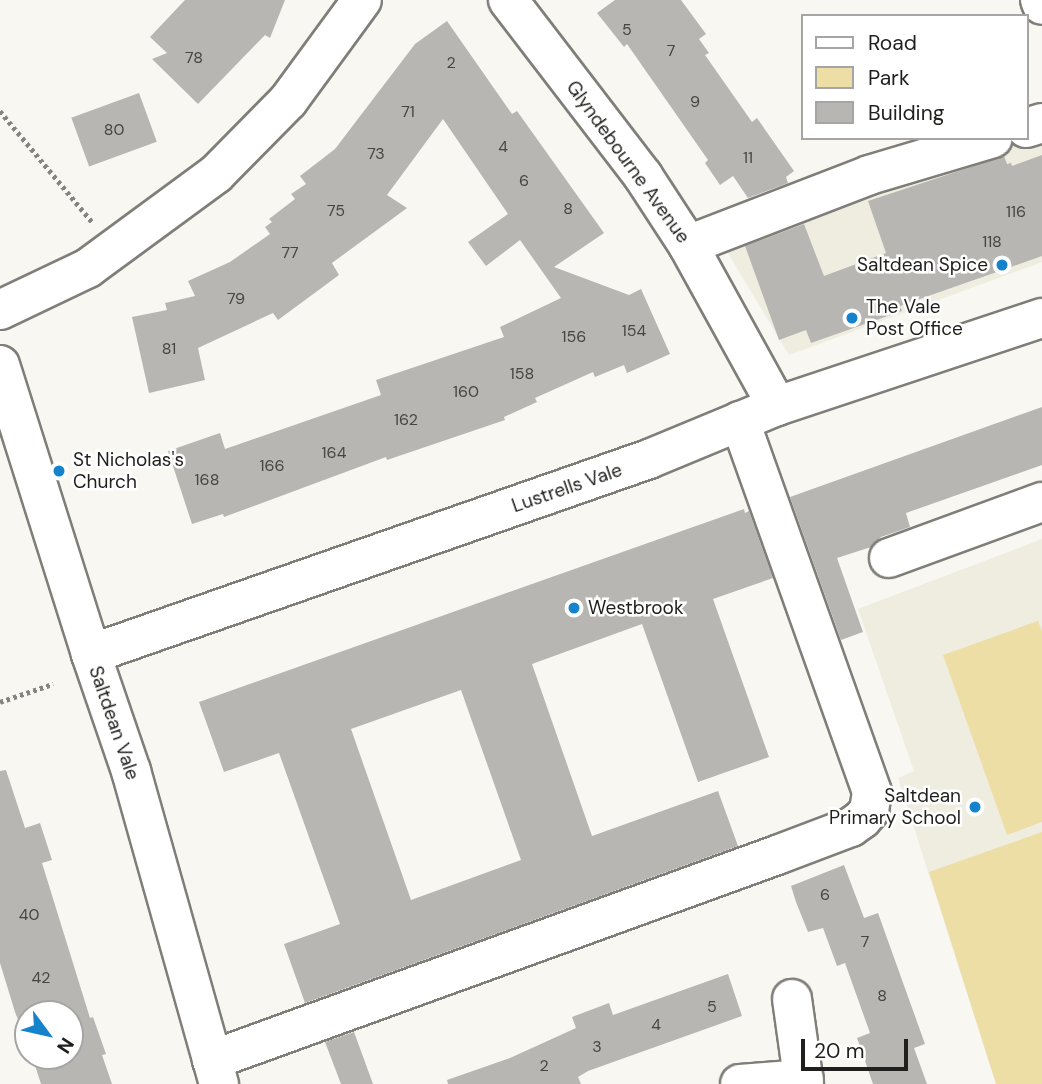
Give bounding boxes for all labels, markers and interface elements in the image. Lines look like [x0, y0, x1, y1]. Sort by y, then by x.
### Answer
legend [800, 14, 1028, 140]
house number: 5 [622, 20, 632, 40]
text: Road [868, 29, 917, 57]
house number: 7 [667, 41, 675, 61]
house number: 78 [185, 48, 203, 68]
house number: 2 [446, 53, 456, 73]
text: Park [868, 64, 909, 92]
street label: Glyndebourne Avenue [561, 76, 695, 248]
house number: 9 [690, 92, 700, 112]
text: Building [868, 99, 944, 127]
house number: 71 [401, 102, 415, 122]
house number: 80 [104, 120, 124, 140]
house number: 4 [498, 137, 508, 157]
house number: 73 [367, 144, 385, 164]
house number: 11 [743, 148, 753, 168]
house number: 6 [519, 171, 529, 191]
house number: 8 [563, 199, 573, 219]
house number: 75 [327, 201, 345, 221]
house number: 116 [1006, 202, 1026, 222]
house number: 118 [982, 232, 1002, 252]
house number: 77 [281, 243, 299, 263]
place label: Saltdean Spice [857, 254, 988, 276]
marker: Saltdean Spice [994, 257, 1010, 273]
house number: 79 [227, 289, 245, 309]
place label: The Vale Post Office [866, 296, 963, 340]
marker: The Vale Post Office [844, 310, 860, 326]
house number: 154 [622, 321, 646, 341]
house number: 156 [562, 327, 586, 347]
house number: 81 [162, 339, 176, 359]
house number: 158 [510, 364, 534, 384]
house number: 160 [453, 382, 479, 402]
house number: 162 [394, 410, 418, 430]
house number: 164 [322, 443, 346, 463]
place label: St Nicholas's Church [73, 449, 184, 493]
house number: 166 [259, 456, 285, 476]
street label: Lustrells Vale [509, 458, 625, 518]
marker: St Nicholas's Church [51, 463, 67, 479]
house number: 168 [195, 470, 219, 490]
place label: Westbrook [588, 597, 683, 619]
marker: Westbrook [566, 600, 582, 616]
street label: Saltdean Vale [84, 663, 144, 783]
place label: Saltdean Primary School [829, 785, 961, 829]
marker: Saltdean Primary School [967, 799, 983, 815]
house number: 6 [820, 885, 830, 905]
house number: 40 [19, 905, 39, 925]
house number: 7 [861, 932, 869, 952]
house number: 42 [32, 968, 50, 988]
house number: 8 [877, 986, 887, 1006]
house number: 5 [707, 997, 717, 1017]
north arrow [14, 1000, 84, 1070]
house number: 4 [651, 1015, 661, 1035]
scale bar [804, 1024, 911, 1068]
text: N [51, 1033, 80, 1058]
house number: 3 [592, 1037, 602, 1057]
text: 20 m [814, 1037, 865, 1065]
house number: 2 [539, 1056, 549, 1076]

